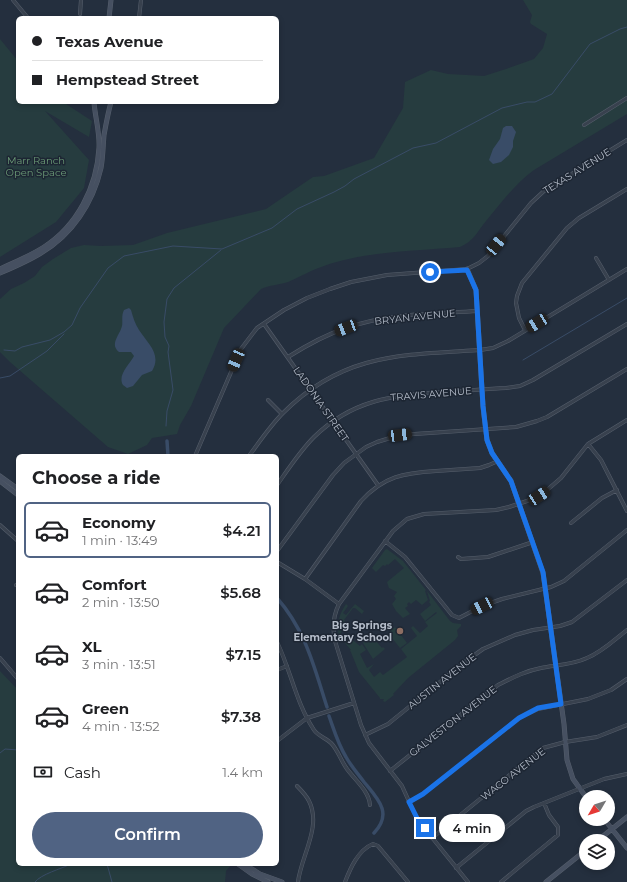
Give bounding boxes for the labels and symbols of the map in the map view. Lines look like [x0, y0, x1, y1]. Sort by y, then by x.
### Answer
street label: TEXAS AVENUE [541, 145, 614, 197]
park label: Marr Ranch Open Space [6, 154, 66, 179]
car [484, 232, 508, 258]
route start [421, 263, 439, 281]
street label: BRYAN AVENUE [374, 306, 457, 328]
car [524, 312, 550, 334]
car [333, 318, 359, 338]
car [226, 347, 246, 373]
street label: LADONIA STREET [290, 364, 352, 444]
street label: TRAVIS AVENUE [390, 384, 472, 404]
car [387, 428, 413, 442]
car [526, 484, 552, 508]
car [469, 595, 495, 617]
place label: Big Springs Elementary School [293, 619, 393, 644]
marker: Big Springs Elementary School [395, 626, 405, 636]
street label: AUSTIN AVENUE [405, 650, 479, 712]
street label: GALVESTON AVENUE [407, 683, 500, 759]
street label: WACO AVENUE [478, 744, 548, 803]
north arrow [579, 790, 615, 826]
callout: 4 min [439, 814, 505, 842]
route end [416, 819, 434, 837]

